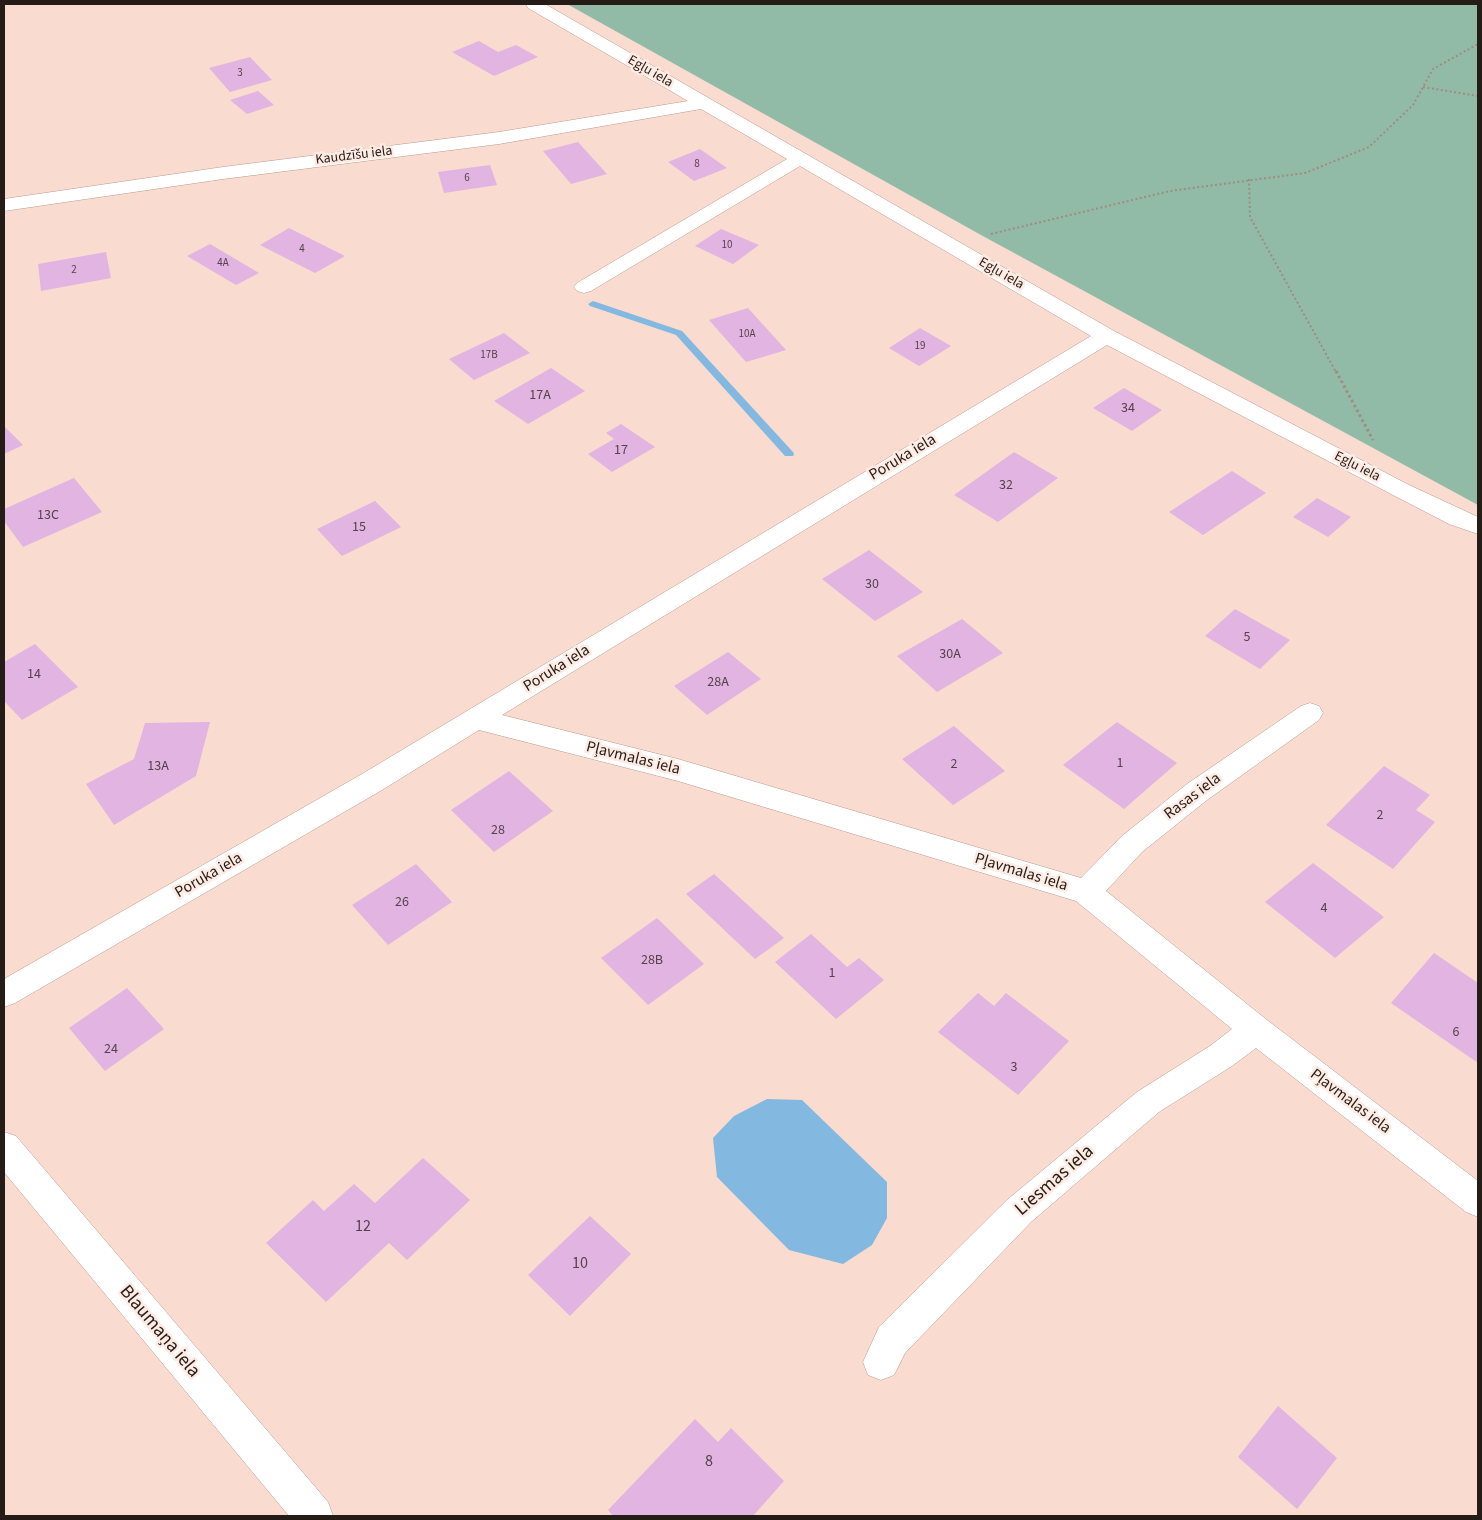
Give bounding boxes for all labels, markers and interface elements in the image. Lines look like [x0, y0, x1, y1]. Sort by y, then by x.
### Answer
street label: Egļu iela [624, 52, 676, 92]
house number: 3 [237, 67, 243, 81]
street label: Kaudzīšu iela [315, 143, 393, 169]
house number: 8 [694, 158, 700, 172]
house number: 6 [464, 172, 470, 186]
house number: 10 [722, 239, 732, 253]
house number: 4 [299, 243, 305, 257]
street label: Egļu iela [975, 254, 1027, 294]
house number: 4A [217, 257, 229, 271]
house number: 2 [71, 264, 77, 278]
house number: 10A [739, 328, 755, 342]
house number: 19 [915, 340, 925, 354]
house number: 17B [480, 349, 498, 363]
house number: 17A [529, 388, 551, 404]
house number: 34 [1121, 401, 1135, 417]
street label: Poruka iela [866, 431, 940, 485]
house number: 17 [614, 443, 628, 459]
street label: Egļu iela [1331, 448, 1383, 486]
house number: 32 [999, 478, 1013, 494]
house number: 13C [37, 508, 59, 524]
house number: 15 [352, 520, 366, 536]
house number: 30 [865, 577, 879, 593]
house number: 5 [1244, 630, 1250, 646]
street label: Poruka iela [520, 641, 594, 697]
house number: 30A [939, 647, 961, 663]
house number: 14 [27, 667, 41, 683]
house number: 28A [707, 675, 729, 691]
street label: Pļavmalas iela [584, 738, 682, 780]
house number: 1 [1117, 756, 1123, 772]
house number: 2 [951, 757, 957, 773]
house number: 13A [147, 759, 169, 775]
street label: Rasas iela [1161, 770, 1225, 824]
house number: 2 [1377, 808, 1383, 824]
house number: 28 [491, 823, 505, 839]
street label: Poruka iela [172, 849, 246, 903]
street label: Pļavmalas iela [972, 850, 1070, 896]
house number: 26 [395, 895, 409, 911]
house number: 4 [1321, 901, 1327, 917]
house number: 28B [641, 953, 663, 969]
house number: 1 [829, 966, 835, 982]
house number: 6 [1453, 1025, 1459, 1041]
house number: 24 [104, 1042, 118, 1058]
house number: 3 [1011, 1060, 1017, 1076]
street label: Pļavmalas iela [1306, 1065, 1394, 1139]
street label: Liesmas iela [1011, 1141, 1099, 1221]
house number: 12 [355, 1217, 371, 1237]
house number: 10 [572, 1254, 588, 1274]
street label: Blaumaņa iela [114, 1281, 204, 1383]
house number: 8 [705, 1452, 713, 1472]

